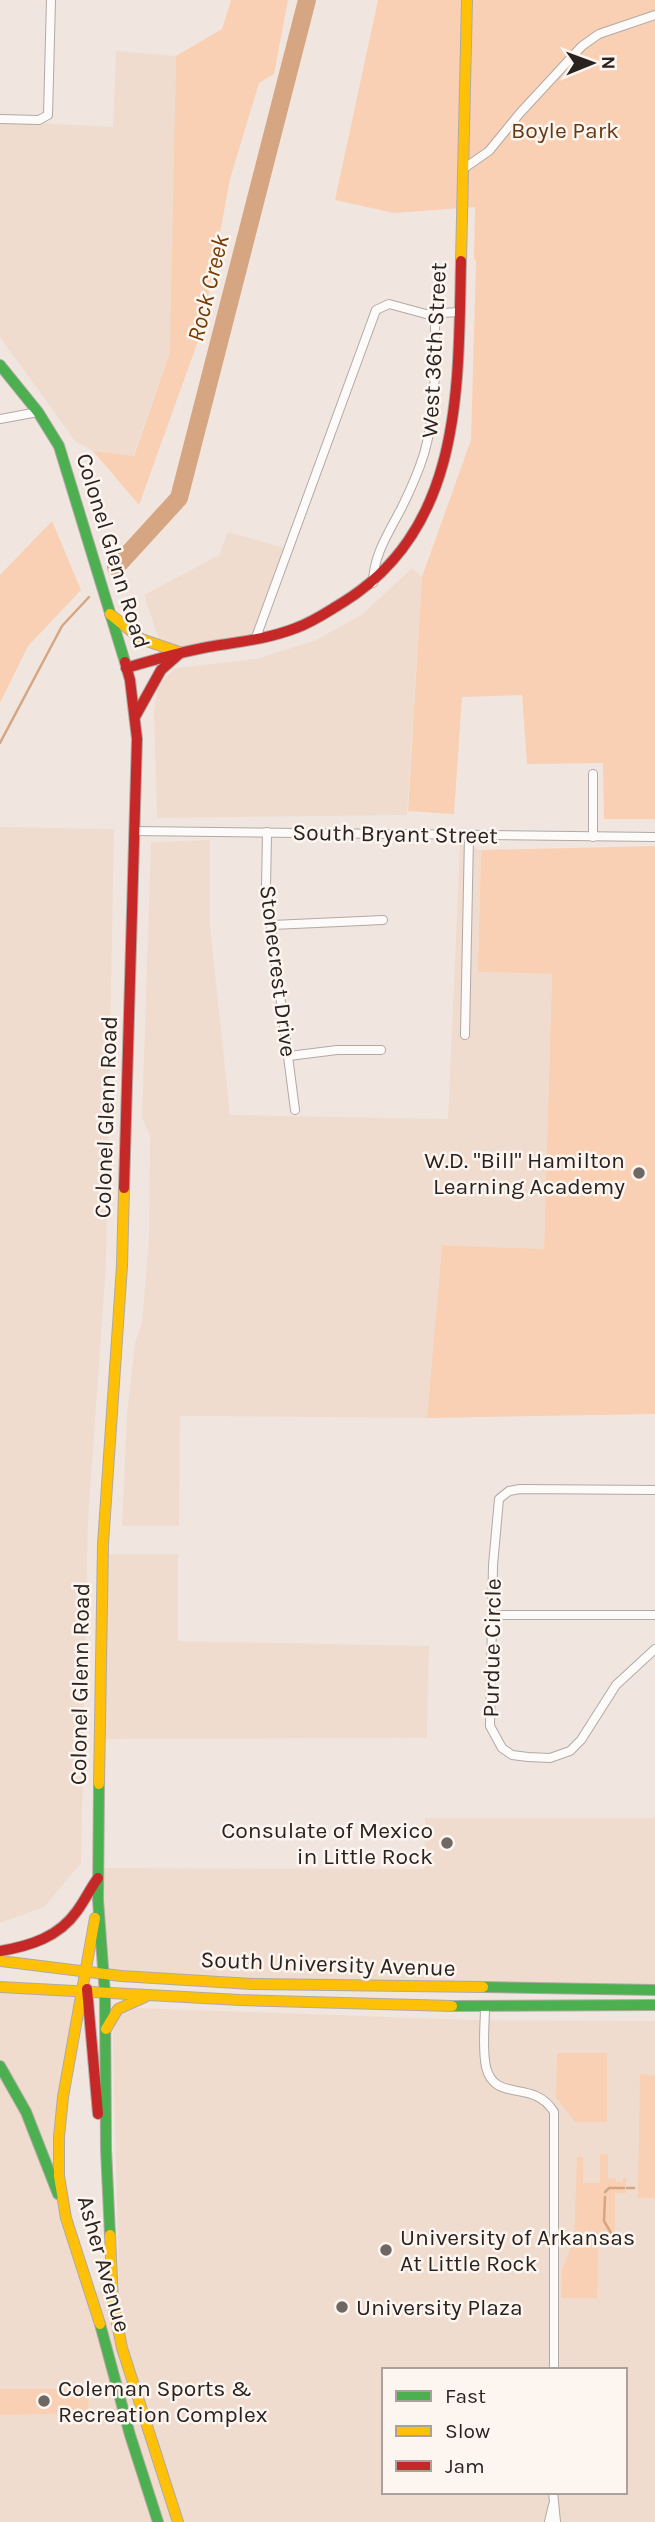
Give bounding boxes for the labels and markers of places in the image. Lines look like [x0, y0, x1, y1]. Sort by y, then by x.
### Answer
place label: W.D. "Bill" Hamilton Learning Academy [424, 1147, 625, 1200]
marker: W.D. "Bill" Hamilton Learning Academy [631, 1165, 647, 1181]
place label: Consulate of Mexico in Little Rock [221, 1817, 433, 1870]
marker: Consulate of Mexico in Little Rock [439, 1835, 455, 1851]
place label: University of Arkansas At Little Rock [400, 2224, 635, 2277]
marker: University of Arkansas At Little Rock [378, 2242, 394, 2258]
place label: University Plaza [356, 2294, 523, 2321]
marker: University Plaza [334, 2299, 350, 2315]
place label: Coleman Sports & Recreation Complex [58, 2375, 268, 2428]
marker: Coleman Sports & Recreation Complex [36, 2393, 52, 2409]

